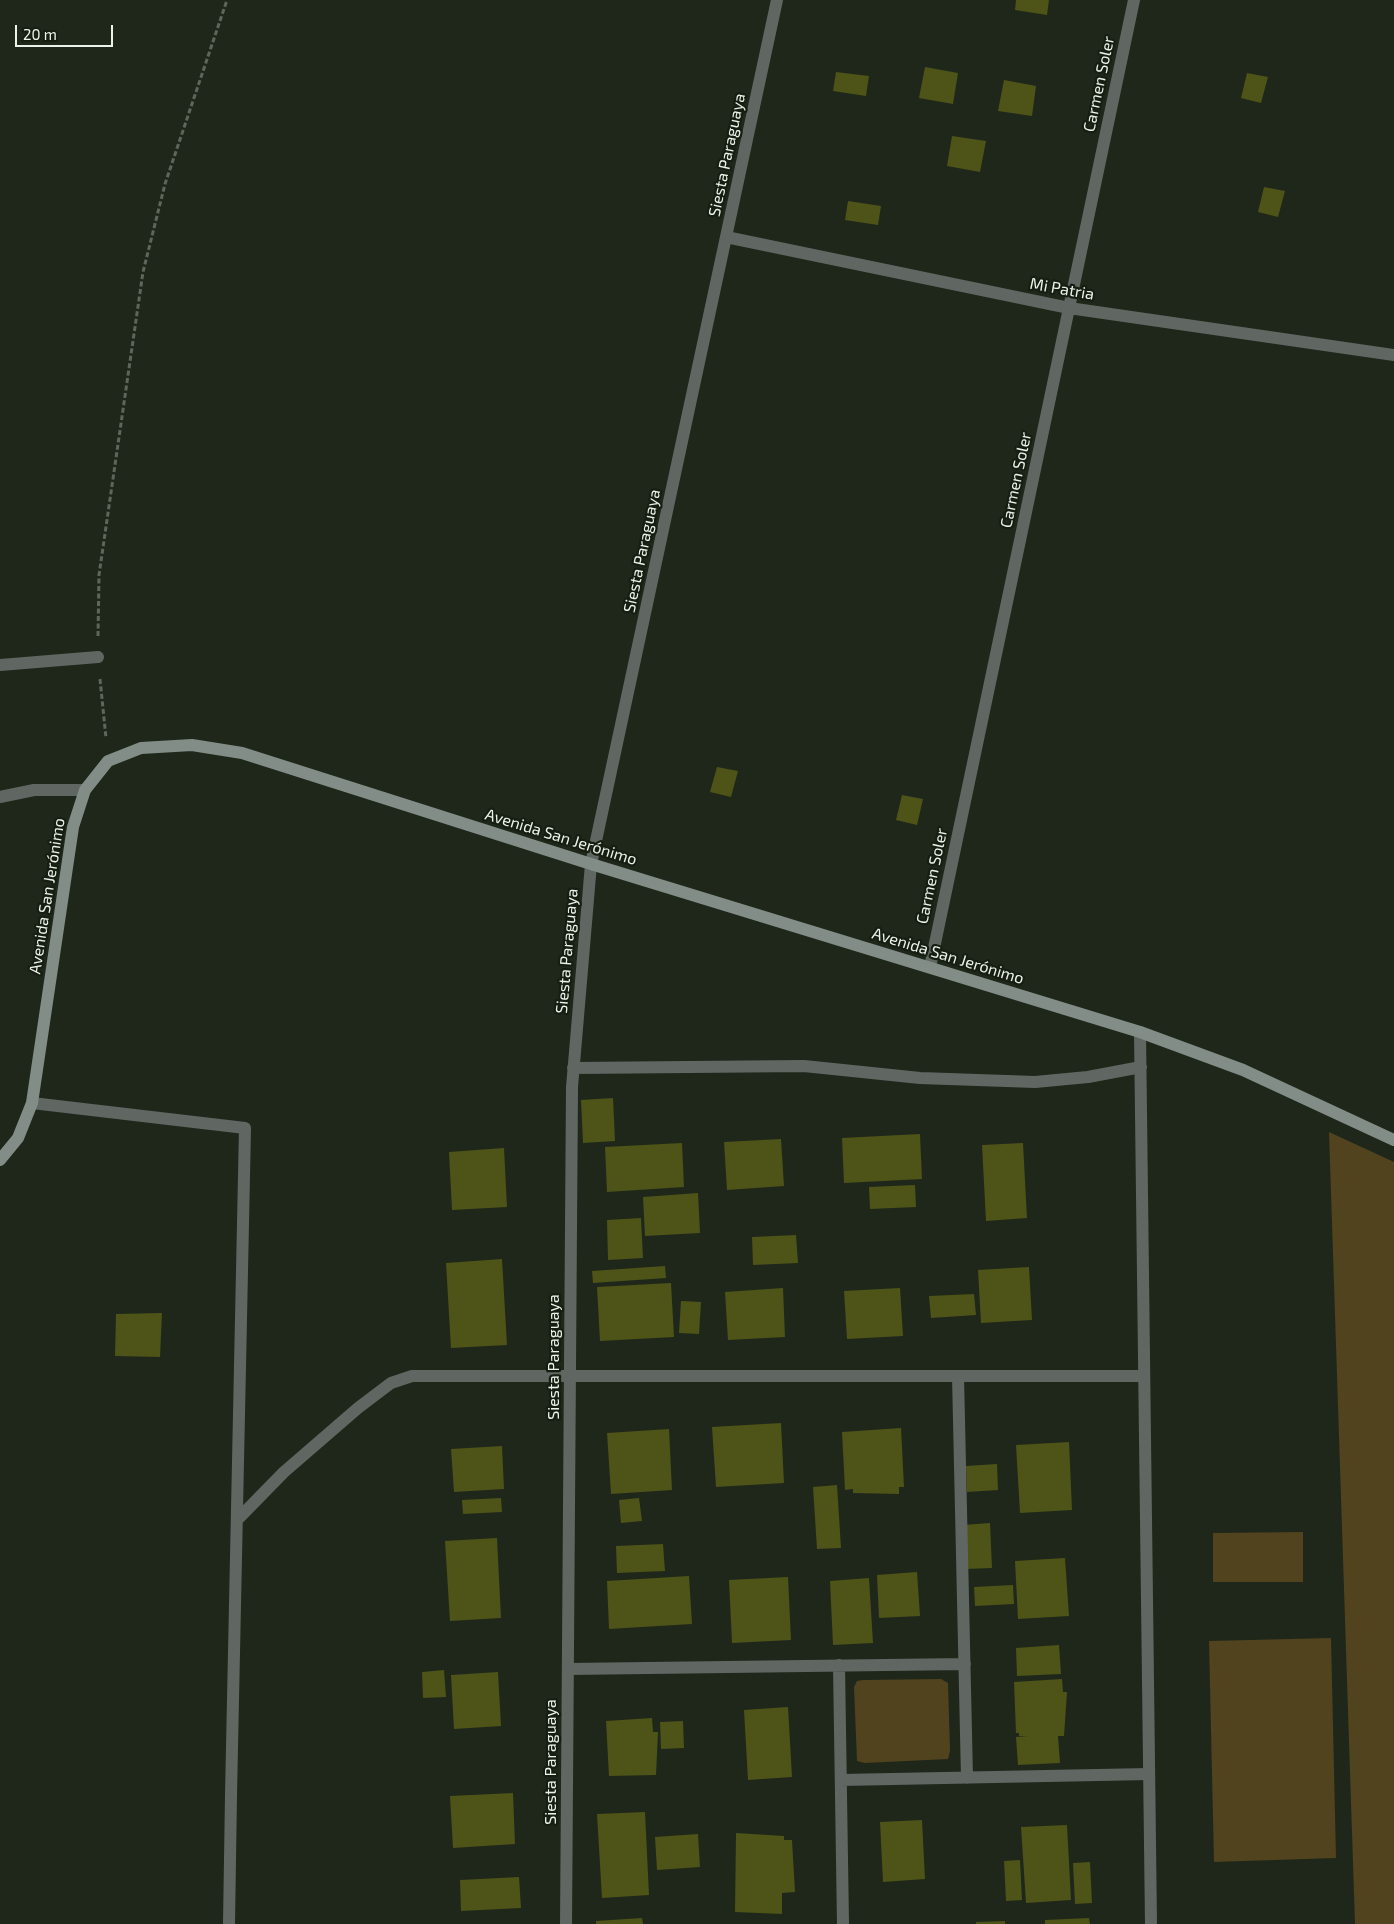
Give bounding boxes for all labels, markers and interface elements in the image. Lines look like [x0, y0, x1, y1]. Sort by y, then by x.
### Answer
scale bar [18, 15, 115, 47]
text: 20 m [23, 25, 57, 43]
street label: Carmen Soler [1079, 34, 1119, 134]
street label: Siesta Paraguaya [705, 92, 749, 218]
street label: Mi Patria [1028, 274, 1096, 304]
street label: Carmen Soler [996, 430, 1036, 530]
street label: Siesta Paraguaya [620, 488, 664, 614]
street label: Avenida San Jerónimo [483, 805, 639, 869]
street label: Avenida San Jerónimo [25, 817, 69, 975]
street label: Carmen Soler [912, 826, 952, 926]
street label: Siesta Paraguaya [552, 888, 582, 1014]
street label: Avenida San Jerónimo [870, 924, 1026, 988]
street label: Siesta Paraguaya [544, 1294, 564, 1420]
street label: Siesta Paraguaya [541, 1699, 561, 1825]

